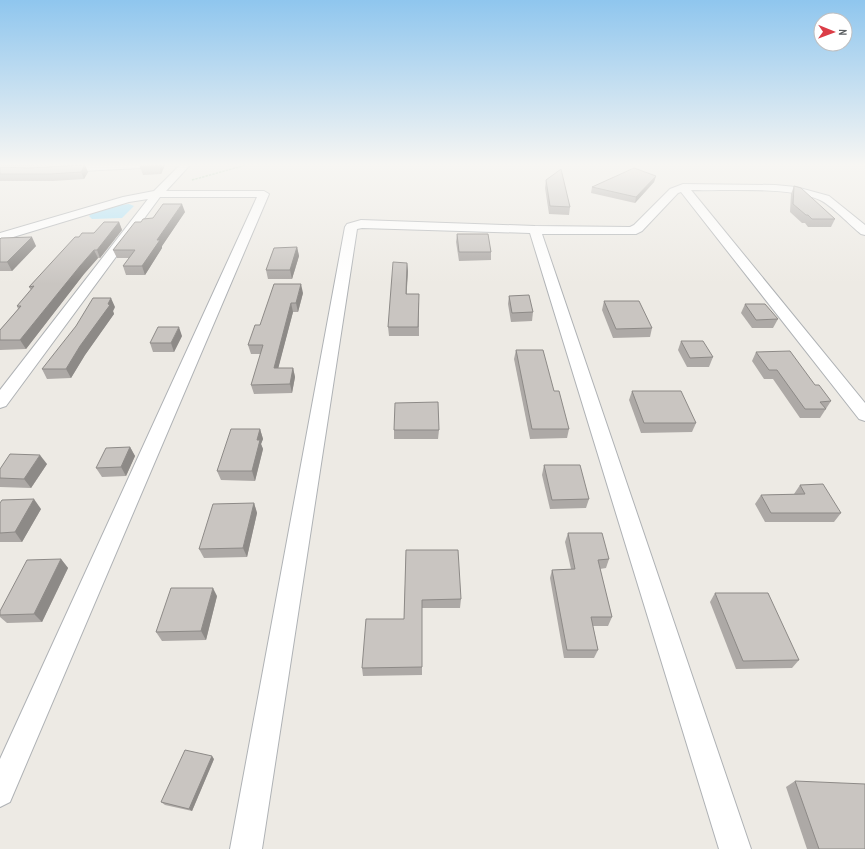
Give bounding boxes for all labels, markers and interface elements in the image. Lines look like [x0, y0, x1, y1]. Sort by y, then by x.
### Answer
north arrow [813, 12, 853, 52]
text: N [836, 29, 850, 35]

